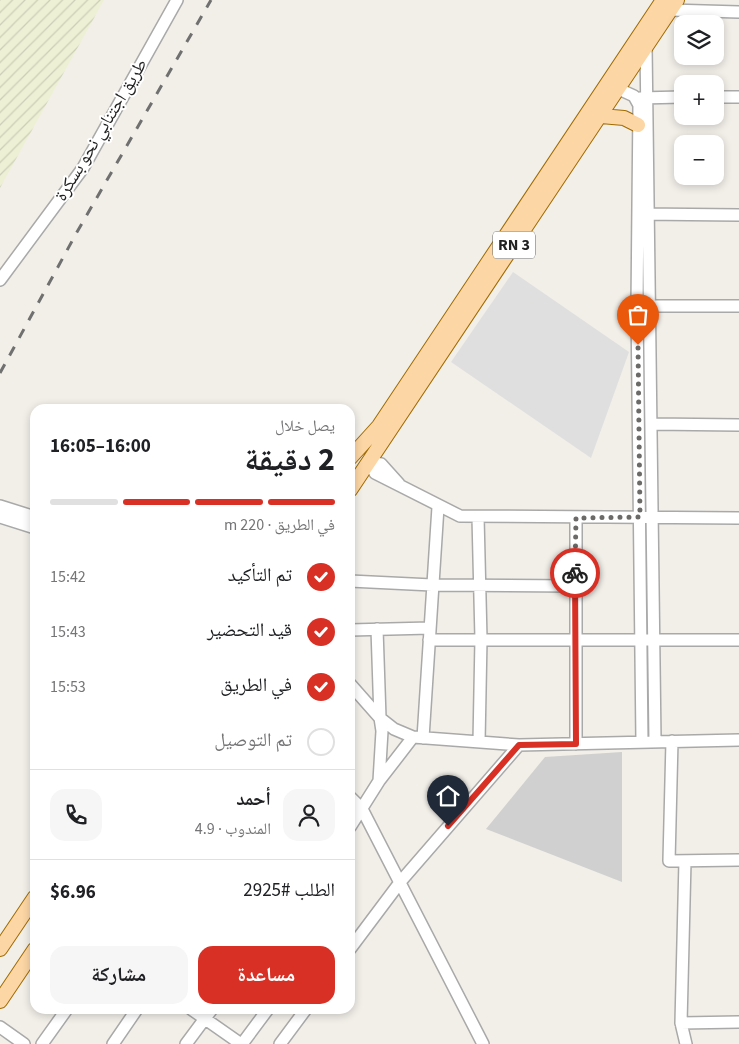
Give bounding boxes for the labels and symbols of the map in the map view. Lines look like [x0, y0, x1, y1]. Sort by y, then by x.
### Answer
street label: طريق اجتنابي نحو بسكرة [49, 54, 155, 207]
road number: RN 3 [493, 232, 535, 258]
pin [617, 294, 659, 345]
courier [550, 548, 600, 598]
pin [427, 775, 469, 826]

